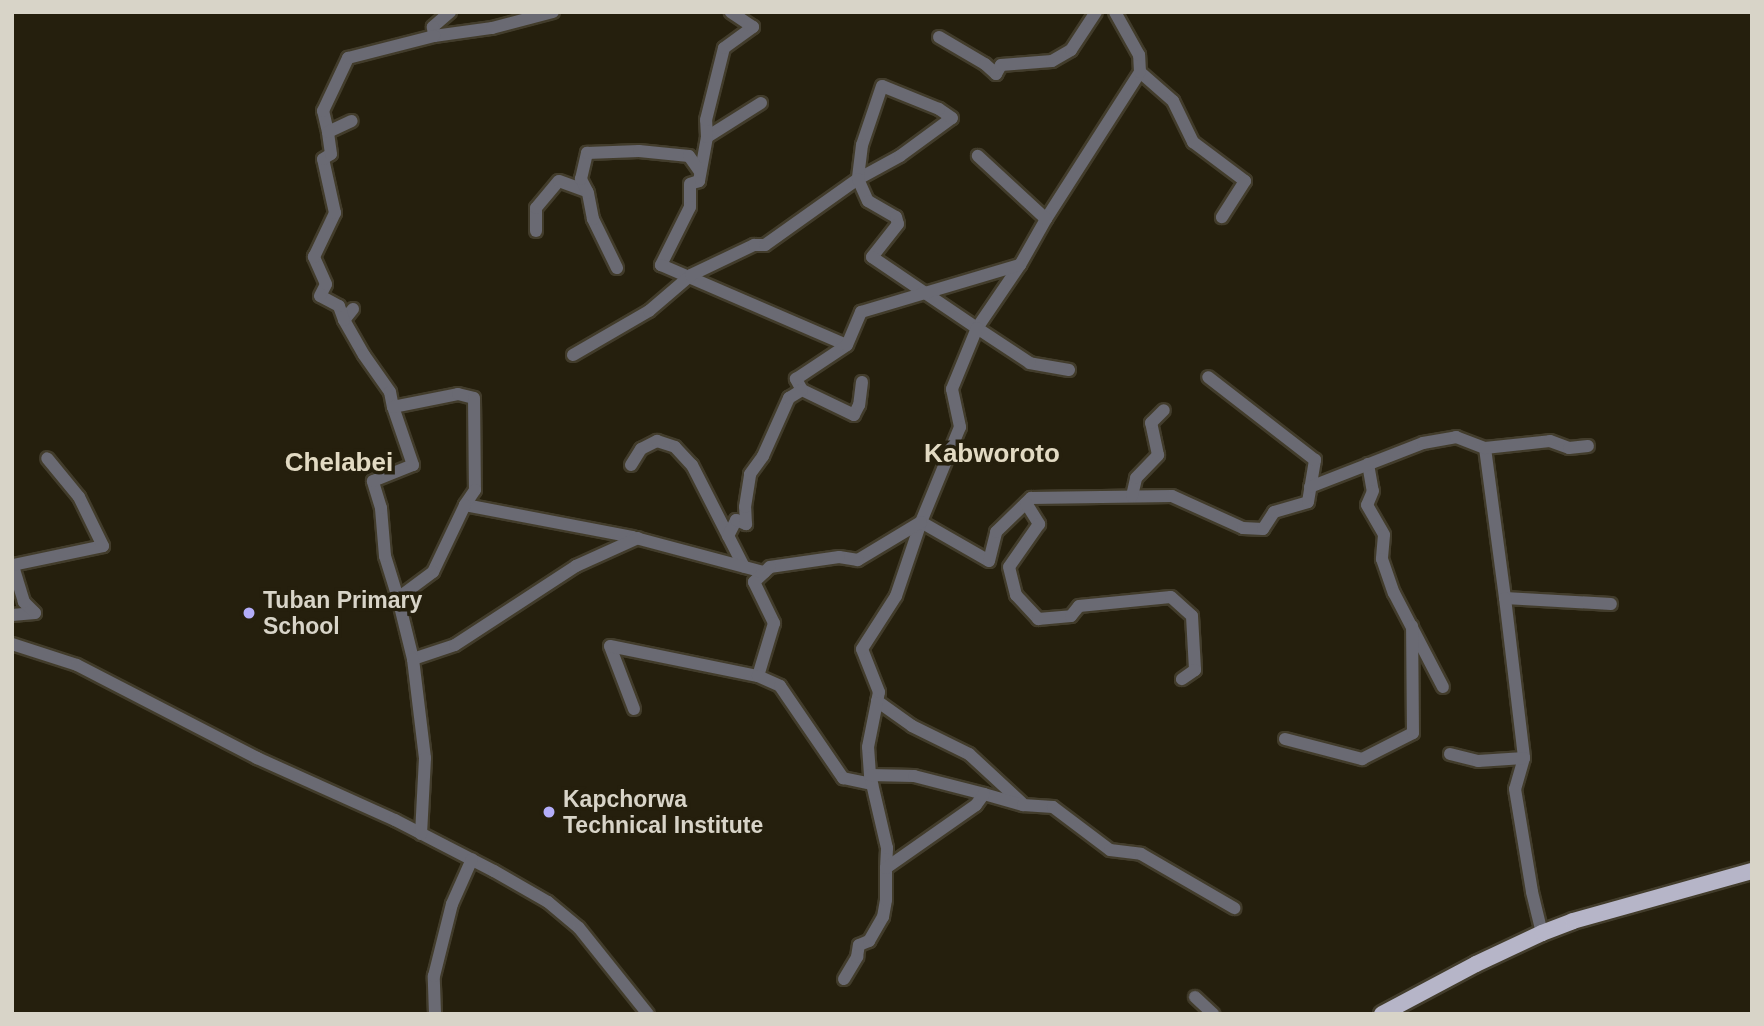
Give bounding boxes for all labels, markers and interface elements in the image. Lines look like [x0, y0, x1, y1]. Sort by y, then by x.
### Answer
district label: Kabworoto [924, 438, 1060, 470]
district label: Chelabei [285, 447, 393, 479]
place label: Tuban Primary School [263, 586, 422, 640]
marker: Tuban Primary School [241, 605, 257, 621]
place label: Kapchorwa Technical Institute [563, 785, 763, 839]
marker: Kapchorwa Technical Institute [541, 804, 557, 820]

